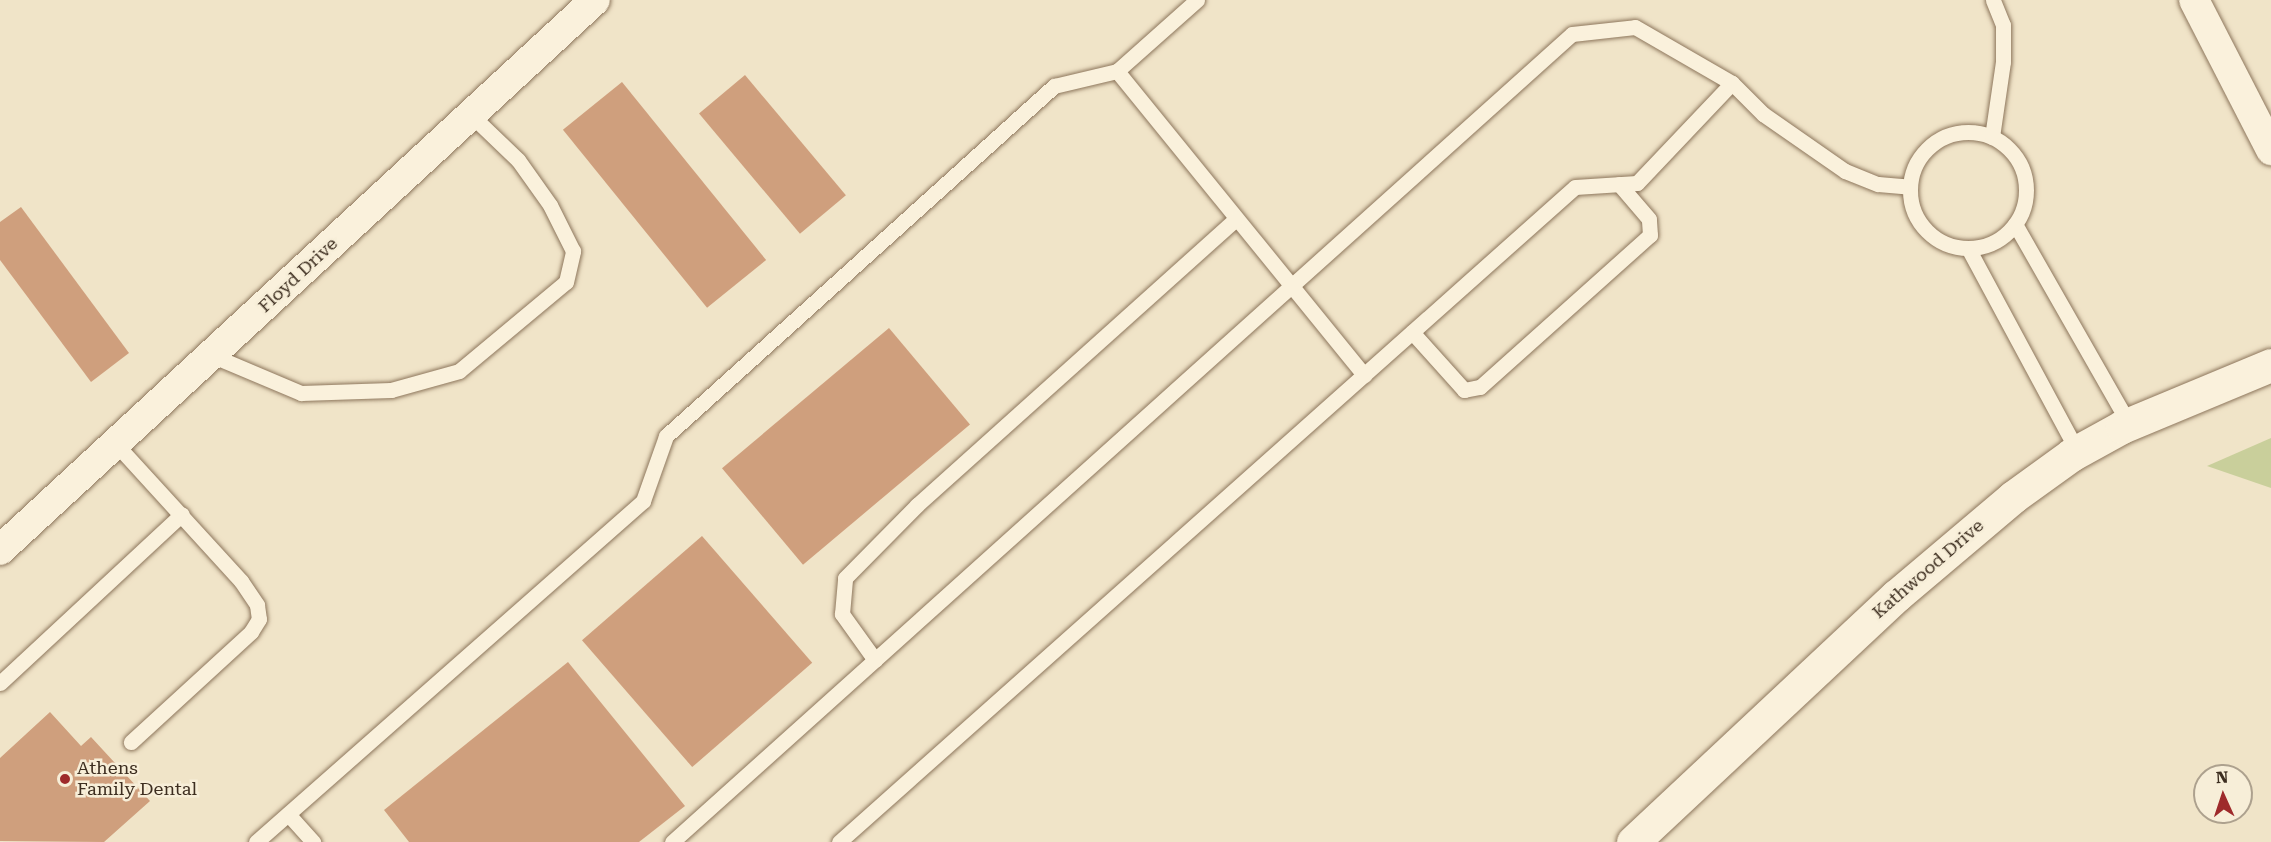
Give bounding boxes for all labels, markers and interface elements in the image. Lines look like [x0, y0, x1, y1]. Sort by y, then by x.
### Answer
street label: Floyd Drive [254, 233, 342, 317]
street label: Kathwood Drive [1868, 515, 1988, 623]
place label: Athens Family Dental [77, 758, 197, 800]
north arrow [2193, 764, 2253, 824]
text: N [2215, 768, 2229, 787]
marker: Athens Family Dental [58, 772, 72, 786]

